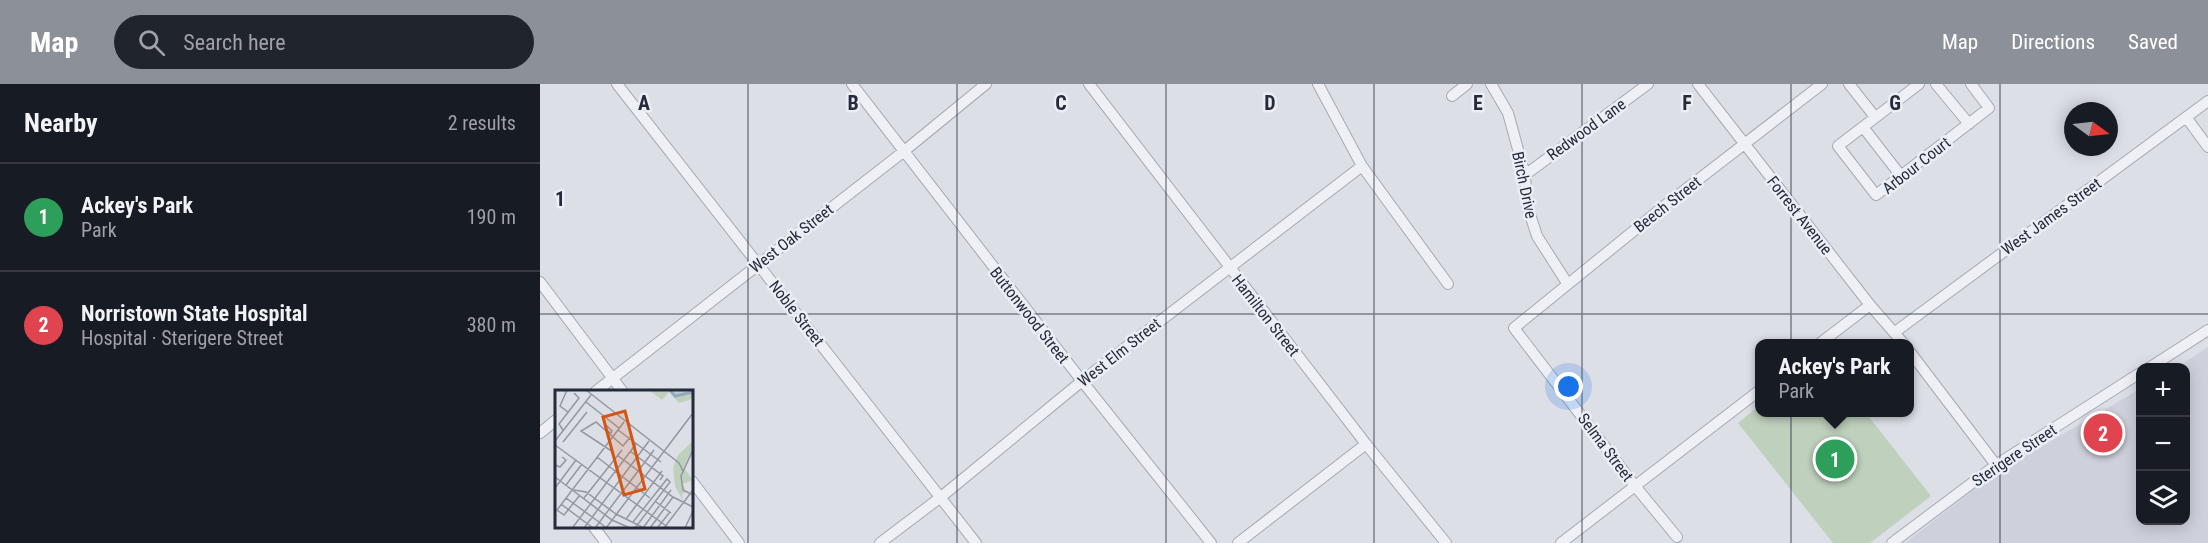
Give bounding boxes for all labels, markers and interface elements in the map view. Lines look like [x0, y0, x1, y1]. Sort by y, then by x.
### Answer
search box [114, 15, 534, 69]
text: Map [30, 26, 78, 59]
icon: search [135, 26, 168, 59]
text: Search here [183, 30, 286, 55]
text: Map [1942, 30, 1978, 54]
text: Directions [2011, 30, 2095, 54]
text: Saved [2128, 30, 2178, 54]
text: A [638, 91, 650, 115]
text: B [847, 91, 859, 115]
text: C [1055, 91, 1067, 115]
text: D [1264, 91, 1276, 115]
text: E [1473, 91, 1483, 115]
text: F [1682, 91, 1692, 115]
text: G [1889, 91, 1901, 115]
street label: Redwood Lane [1543, 95, 1629, 164]
north arrow [2064, 102, 2118, 156]
text: Nearby [24, 108, 98, 138]
text: 2 results [448, 111, 516, 135]
street label: Arbour Court [1878, 133, 1954, 198]
street label: Birch Drive [1508, 150, 1541, 220]
street label: Beech Street [1630, 172, 1705, 237]
street label: Forrest Avenue [1763, 172, 1836, 258]
street label: West James Street [1998, 174, 2105, 259]
text: 1 [555, 187, 565, 211]
text: Ackey's Park [81, 193, 193, 218]
street label: West Oak Street [746, 200, 837, 277]
text: 1 [38, 205, 49, 229]
text: 190 m [467, 205, 516, 229]
text: Park [81, 218, 117, 242]
street label: Buttonwood Street [986, 263, 1073, 368]
street label: Hamilton Street [1228, 271, 1304, 360]
street label: Noble Street [765, 277, 828, 350]
text: Norristown State Hospital [81, 301, 308, 326]
text: 2 [38, 313, 49, 337]
text: 380 m [467, 313, 516, 337]
street label: West Elm Street [1074, 314, 1165, 391]
text: Hospital · Sterigere Street [81, 326, 283, 350]
popup [1755, 339, 1914, 417]
text: Ackey's Park [1778, 354, 1891, 379]
map controls [2136, 363, 2190, 525]
button: + [2136, 363, 2190, 417]
your location [1554, 372, 1583, 401]
text: Park [1778, 379, 1814, 403]
inset map [555, 390, 693, 528]
street label: Selma Street [1574, 410, 1638, 485]
pin: 2 [2084, 410, 2122, 456]
button: − [2136, 417, 2190, 471]
street label: Sterigere Street [1968, 420, 2060, 491]
pin: 1 [1816, 436, 1854, 482]
button: layers [2136, 471, 2190, 525]

